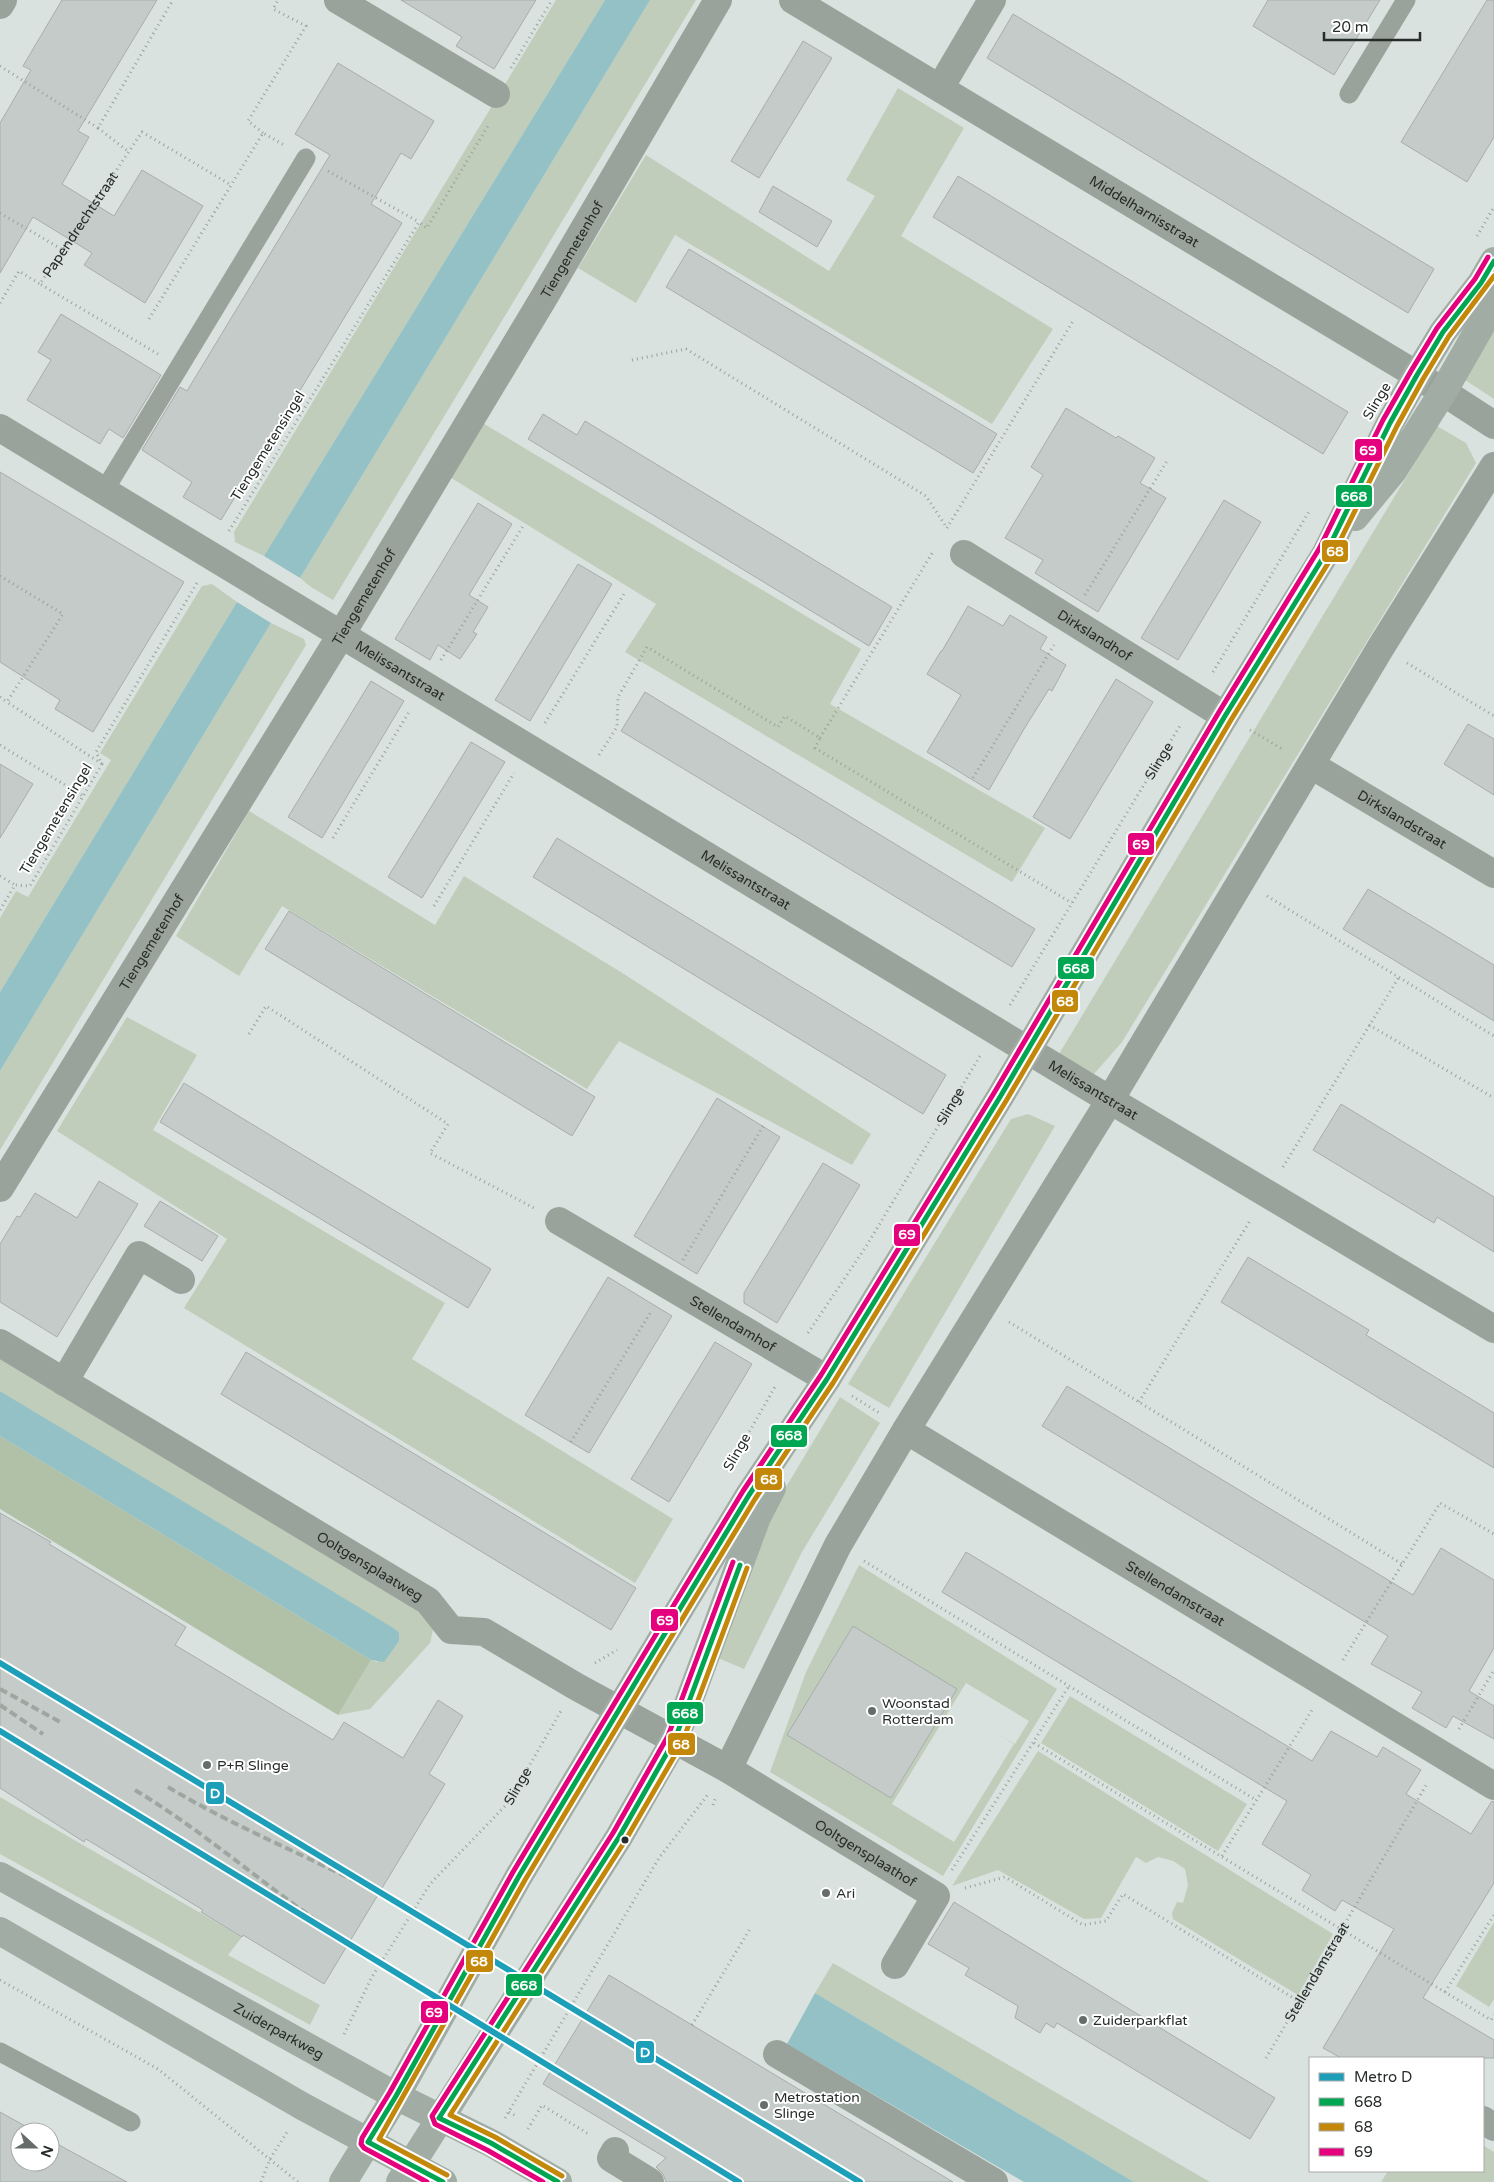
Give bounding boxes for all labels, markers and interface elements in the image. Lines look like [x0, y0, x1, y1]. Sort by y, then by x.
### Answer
scale bar [1324, 10, 1420, 42]
text: 20 m [1332, 18, 1369, 36]
street label: Papendrechtstraat [38, 168, 122, 280]
street label: Middelharnisstraat [1087, 172, 1203, 251]
street label: Tiengemetenhof [537, 197, 607, 301]
street label: Slinge [1359, 379, 1395, 423]
street label: Tiengemetensingel [227, 388, 309, 504]
line badge: 69 [1354, 438, 1383, 462]
text: 69 [1359, 442, 1377, 459]
line badge: 668 [1335, 484, 1373, 508]
text: 668 [1341, 488, 1367, 505]
line badge: 68 [1321, 539, 1349, 563]
text: 68 [1326, 543, 1344, 560]
street label: Tiengemetenhof [328, 545, 400, 649]
street label: Dirkslandhof [1054, 606, 1136, 665]
street label: Melissantstraat [352, 637, 449, 704]
street label: Slinge [1141, 739, 1177, 783]
street label: Tiengemetensingel [16, 760, 96, 878]
street label: Dirkslandstraat [1354, 786, 1450, 853]
line badge: 69 [1127, 832, 1155, 856]
text: 69 [1132, 836, 1150, 853]
street label: Melissantstraat [698, 846, 794, 914]
street label: Tiengemetenhof [116, 890, 188, 993]
line badge: 668 [1057, 956, 1095, 980]
text: 668 [1063, 960, 1089, 977]
line badge: 68 [1051, 989, 1079, 1013]
text: 68 [1056, 993, 1074, 1010]
street label: Melissantstraat [1045, 1056, 1142, 1124]
street label: Slinge [932, 1084, 968, 1128]
line badge: 69 [893, 1223, 921, 1247]
text: 69 [898, 1226, 916, 1243]
street label: Stellendamhof [687, 1292, 780, 1356]
line badge: 668 [770, 1424, 808, 1448]
text: 668 [776, 1427, 802, 1444]
street label: Slinge [719, 1430, 755, 1474]
line badge: 68 [754, 1467, 783, 1491]
text: 68 [760, 1471, 778, 1488]
street label: Ooltgensplaatweg [314, 1527, 426, 1605]
street label: Stellendamstraat [1123, 1557, 1229, 1630]
line badge: 69 [650, 1608, 679, 1632]
text: 69 [656, 1612, 674, 1629]
place label: Woonstad Rotterdam [882, 1695, 954, 1728]
line badge: 668 [666, 1701, 704, 1725]
text: 668 [672, 1705, 698, 1722]
marker: Woonstad Rotterdam [866, 1705, 878, 1717]
line badge: 68 [667, 1732, 696, 1756]
text: 68 [672, 1736, 690, 1753]
place label: P+R Slinge [217, 1757, 289, 1774]
marker: P+R Slinge [201, 1759, 213, 1771]
street label: Slinge [500, 1764, 535, 1808]
line badge: D [205, 1781, 225, 1805]
text: D [210, 1785, 221, 1802]
street label: Ooltgensplaathof [812, 1816, 920, 1891]
unlabelled marker [620, 1835, 630, 1845]
place label: Ari [836, 1885, 855, 1902]
marker: Ari [820, 1887, 832, 1899]
street label: Stellendamstraat [1281, 1918, 1353, 2025]
line badge: 68 [465, 1949, 494, 1973]
text: 68 [470, 1953, 488, 1970]
line badge: 668 [505, 1973, 543, 1997]
text: 668 [511, 1977, 537, 1994]
street label: Zuiderparkweg [231, 1999, 327, 2063]
line badge: 69 [420, 2000, 449, 2024]
text: 69 [425, 2004, 443, 2021]
place label: Zuiderparkflat [1093, 2012, 1188, 2029]
marker: Zuiderparkflat [1077, 2014, 1089, 2026]
line badge: D [635, 2040, 655, 2064]
text: D [640, 2044, 651, 2061]
legend [1309, 2057, 1484, 2172]
text: Metro D [1354, 2068, 1412, 2086]
place label: Metrostation Slinge [774, 2089, 860, 2122]
text: 668 [1354, 2093, 1382, 2111]
marker: Metrostation Slinge [758, 2099, 770, 2111]
text: 68 [1354, 2118, 1373, 2136]
north arrow [10, 2122, 60, 2172]
text: N [37, 2143, 57, 2160]
text: 69 [1354, 2143, 1373, 2161]

